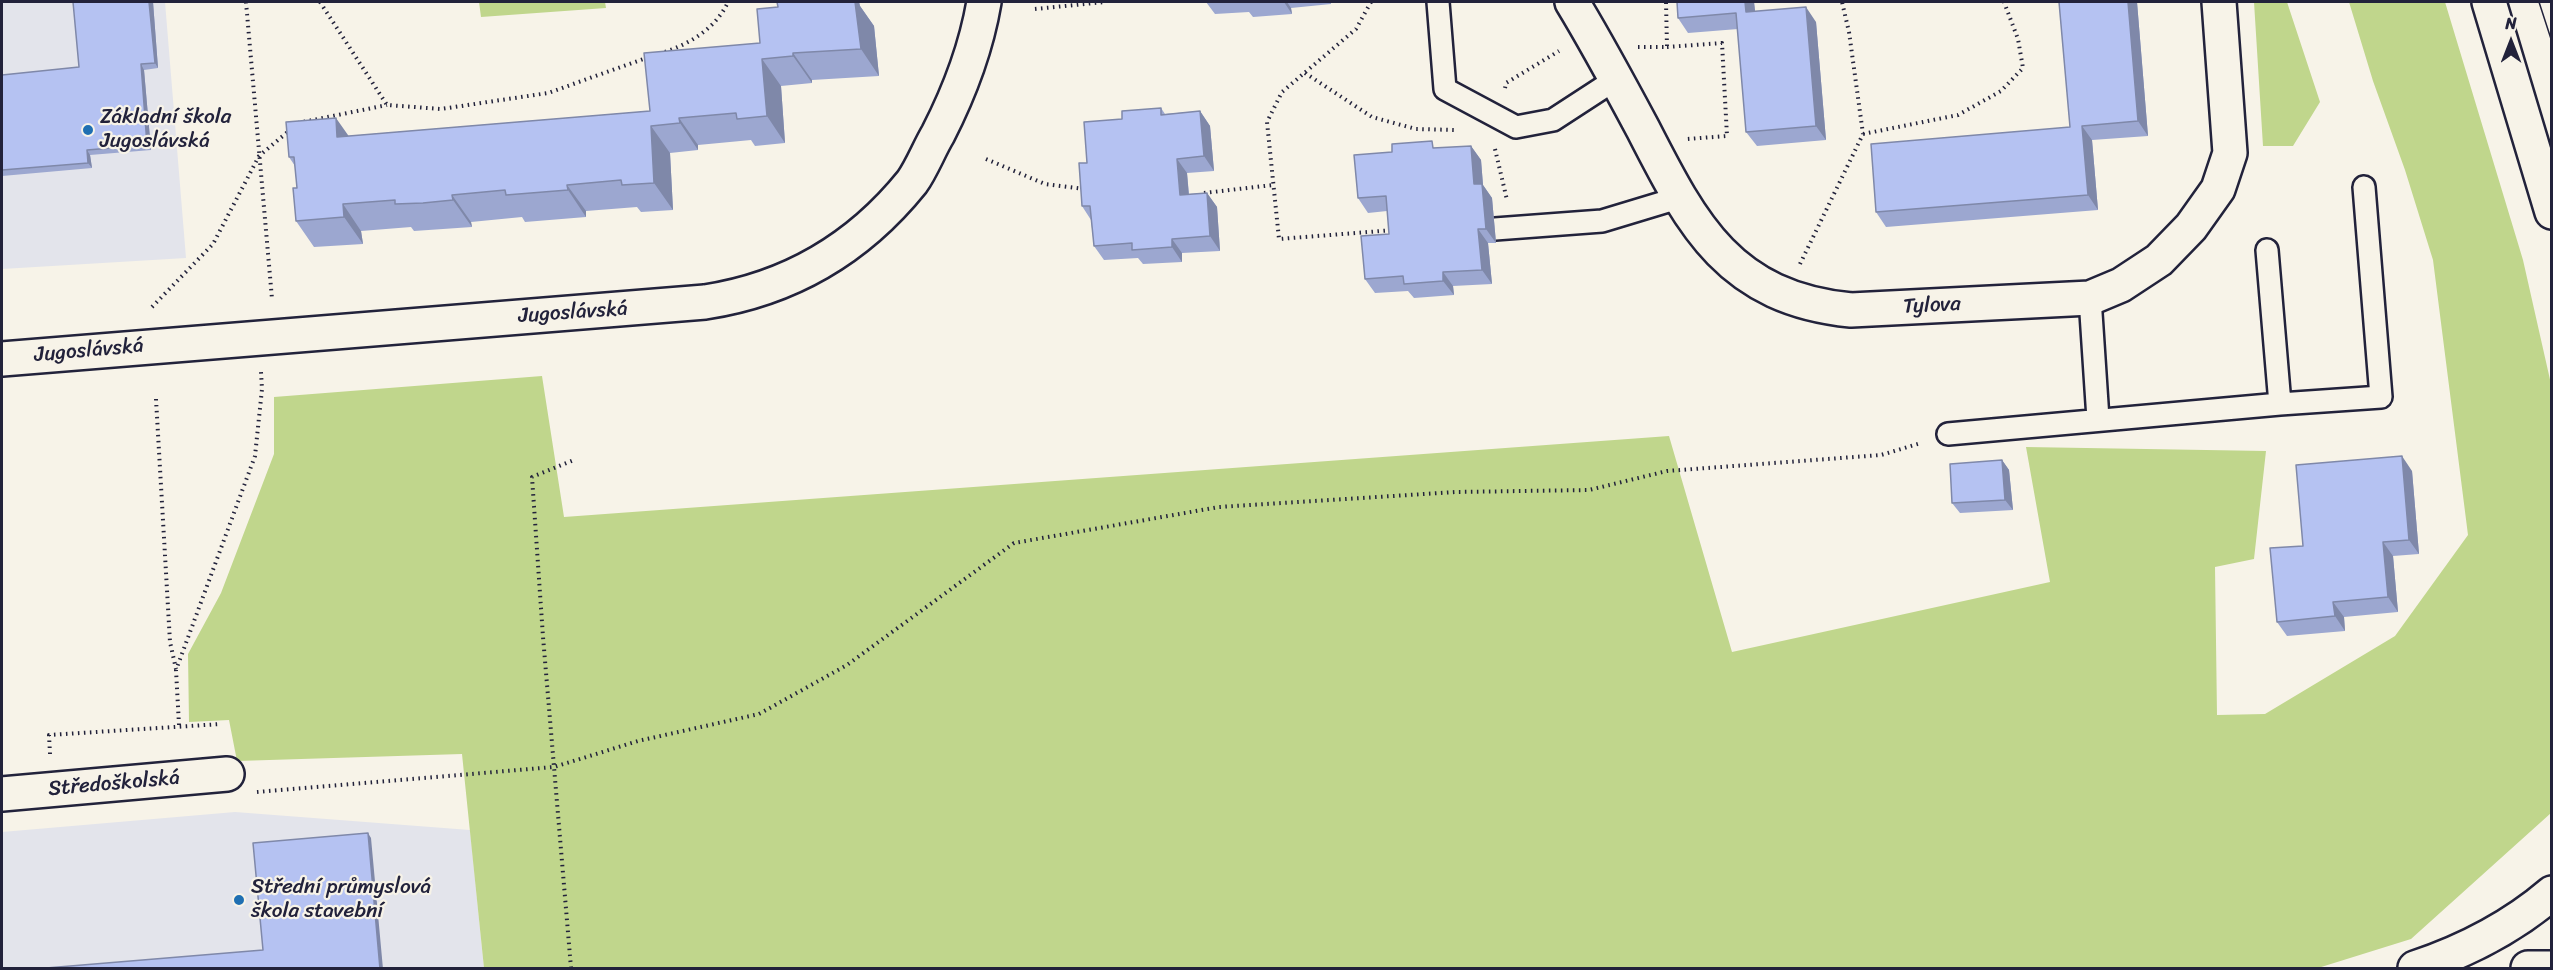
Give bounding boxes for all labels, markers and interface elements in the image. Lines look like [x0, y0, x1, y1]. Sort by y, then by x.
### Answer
text: N [2505, 9, 2517, 38]
north arrow [2481, 12, 2541, 72]
place label: Základní škola Jugoslávská [100, 105, 231, 155]
marker: Základní škola Jugoslávská [81, 123, 95, 137]
street label: Tylova [1903, 292, 1961, 320]
street label: Jugoslávská [517, 297, 629, 329]
street label: Jugoslávská [33, 334, 145, 368]
street label: Středoškolská [47, 766, 181, 802]
place label: Střední průmyslová škola stavební [251, 875, 431, 925]
marker: Střední průmyslová škola stavební [232, 893, 246, 907]

